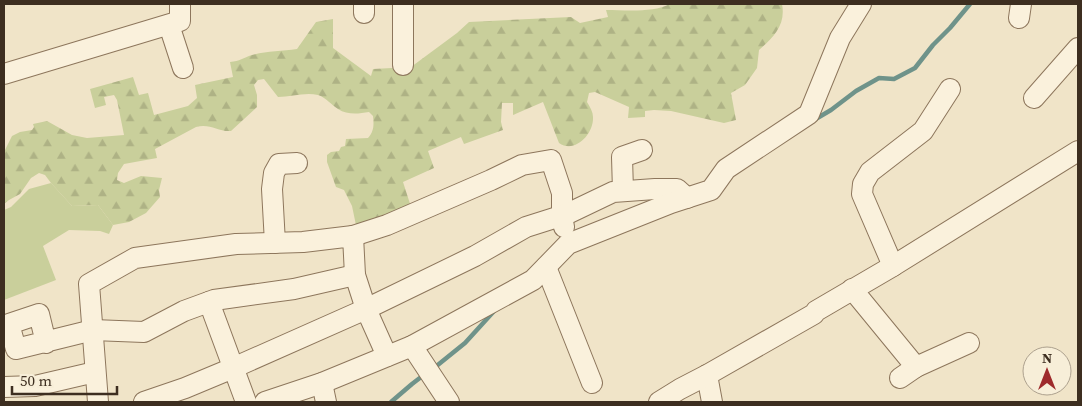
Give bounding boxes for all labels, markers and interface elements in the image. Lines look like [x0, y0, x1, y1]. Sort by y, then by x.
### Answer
north arrow [1022, 346, 1072, 396]
text: N [1042, 348, 1052, 368]
scale bar [12, 364, 118, 396]
text: 50 m [20, 370, 52, 391]

